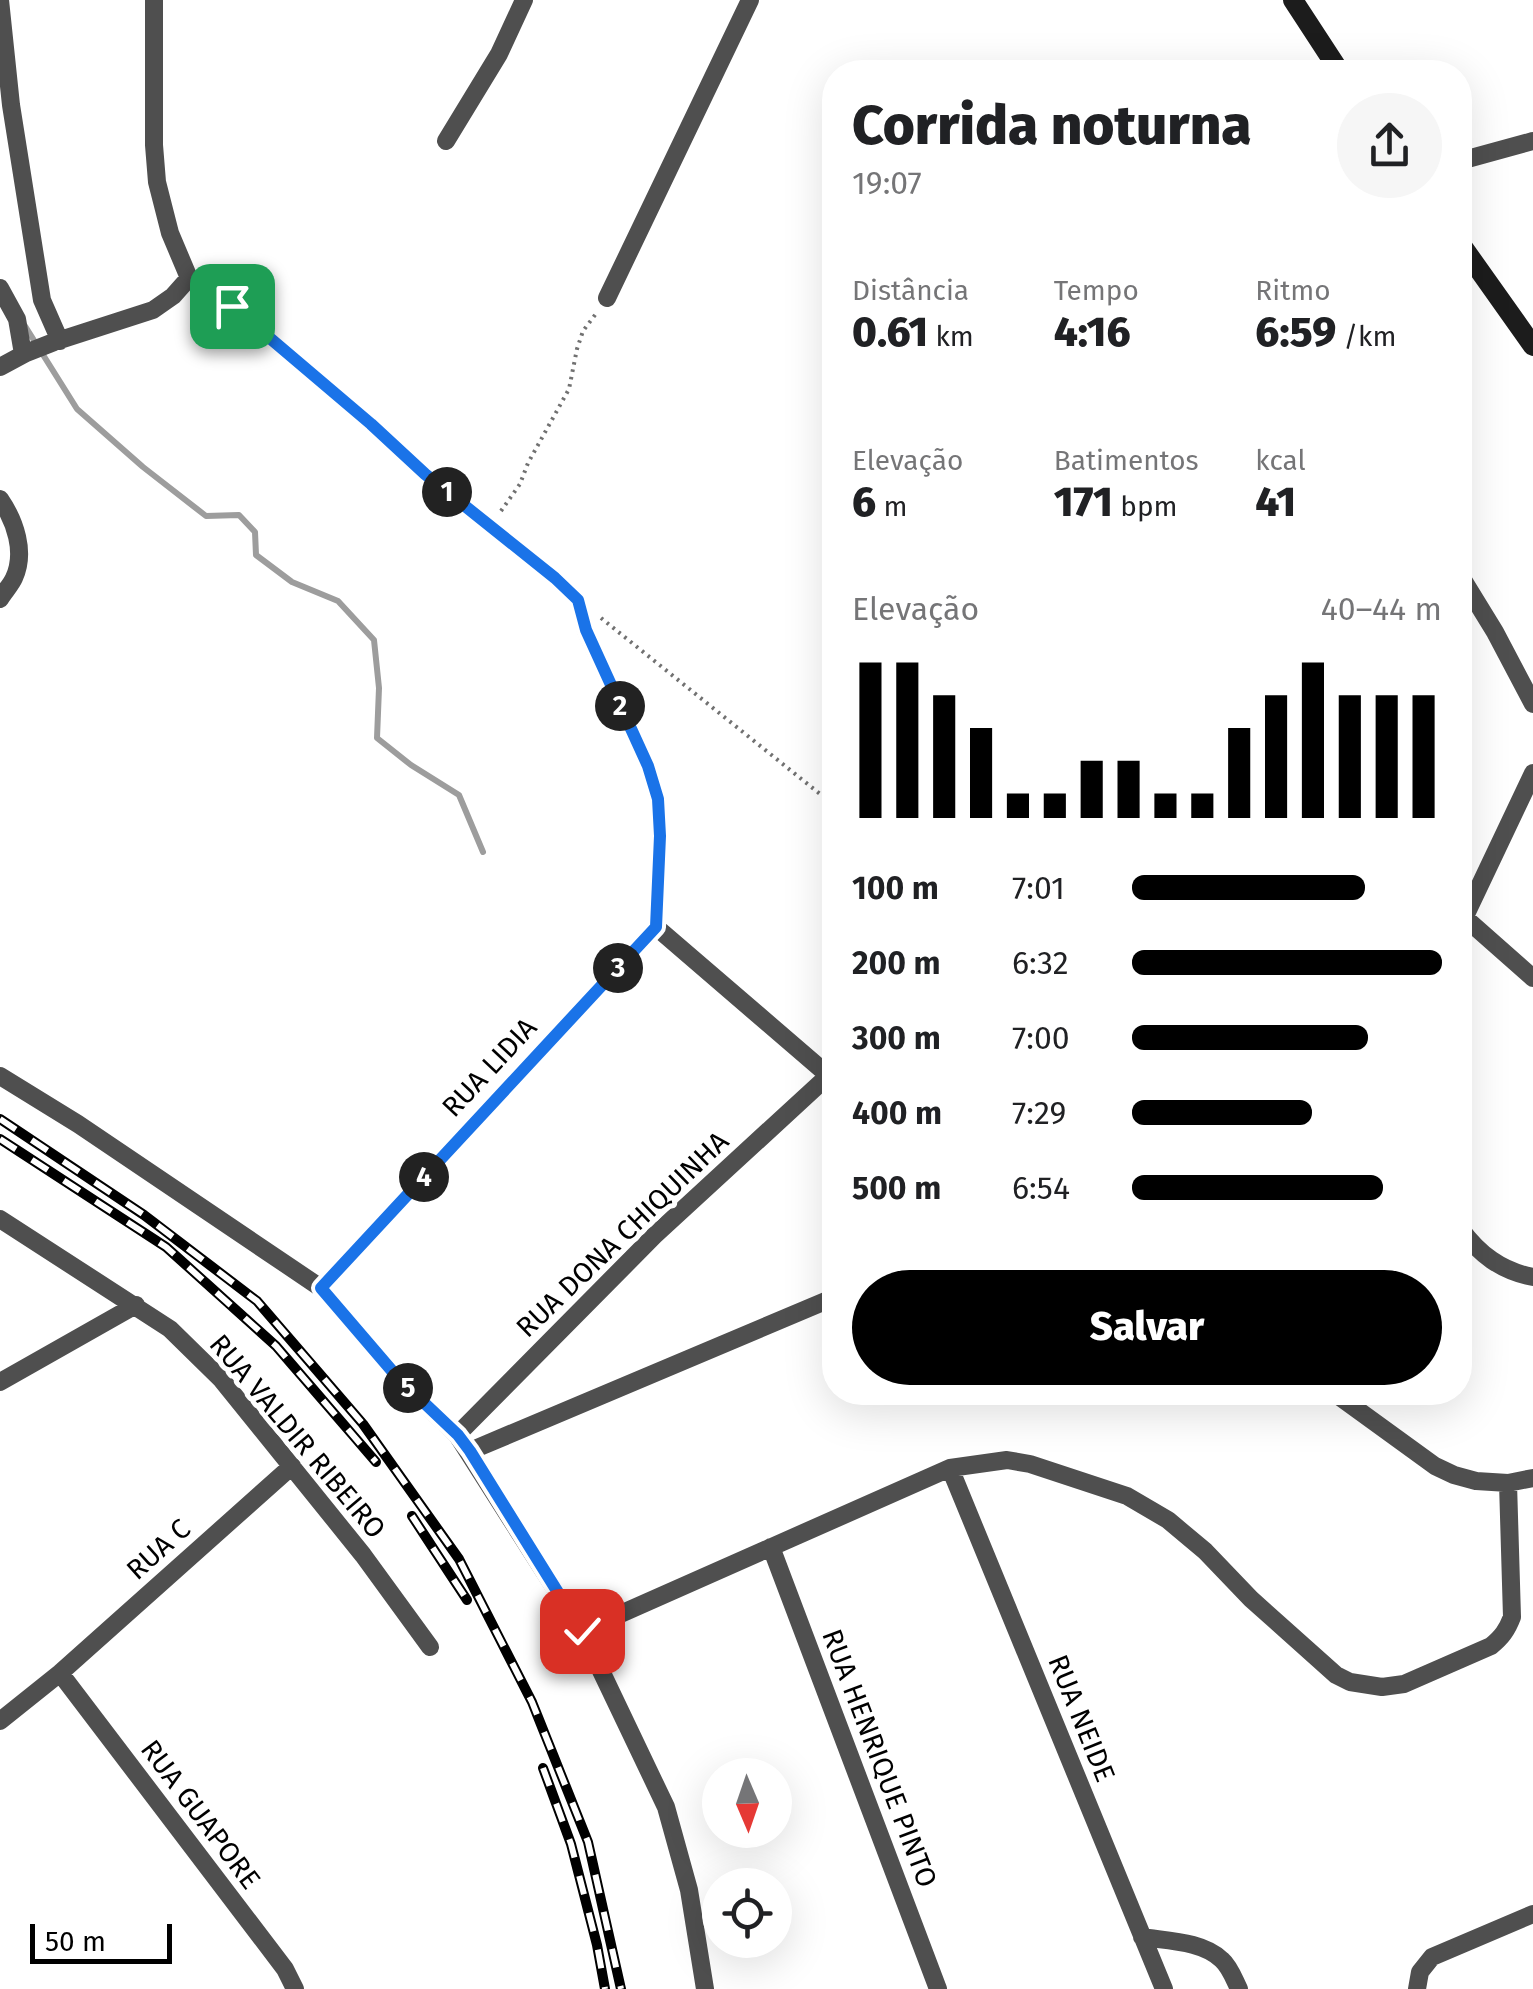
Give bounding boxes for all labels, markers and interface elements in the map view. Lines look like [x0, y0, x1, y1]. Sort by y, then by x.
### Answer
text: Corrida noturna [852, 93, 1252, 159]
button: share [1337, 93, 1442, 198]
text: 19:07 [852, 164, 922, 202]
pin [190, 264, 275, 349]
text: Distância [852, 274, 969, 307]
text: Tempo [1054, 274, 1139, 307]
text: Ritmo [1255, 274, 1331, 307]
icon: arrive [205, 279, 260, 334]
text: 0.61 [852, 307, 928, 357]
text: 4:16 [1054, 307, 1130, 357]
text: 6:59 [1255, 307, 1336, 357]
text: km [928, 320, 974, 353]
text: /km [1336, 320, 1396, 353]
text: Elevação [852, 444, 963, 477]
text: Batimentos [1054, 444, 1199, 477]
text: kcal [1255, 444, 1306, 477]
pin: 1 [422, 467, 472, 517]
text: 1 [441, 475, 454, 508]
text: 6 [852, 477, 876, 527]
text: 171 [1054, 477, 1113, 527]
text: 41 [1255, 477, 1296, 527]
text: m [876, 490, 908, 523]
text: bpm [1113, 490, 1178, 523]
text: Elevação [852, 590, 979, 628]
text: 40–44 m [1321, 590, 1442, 628]
pin: 2 [595, 681, 645, 731]
text: 2 [613, 689, 627, 722]
text: 100 m [852, 869, 939, 907]
text: 7:01 [1012, 869, 1065, 907]
pin: 3 [593, 943, 643, 993]
text: 200 m [852, 944, 941, 982]
text: 6:32 [1012, 944, 1069, 982]
text: 3 [611, 951, 625, 984]
street label: RUA LIDIA [435, 1011, 543, 1124]
text: 300 m [852, 1019, 941, 1057]
text: 7:00 [1012, 1019, 1070, 1057]
text: 400 m [852, 1094, 942, 1132]
text: 7:29 [1012, 1094, 1066, 1132]
street label: RUA DONA CHIQUINHA [510, 1125, 735, 1344]
pin: 4 [399, 1152, 449, 1202]
text: 4 [416, 1160, 432, 1193]
text: 500 m [852, 1169, 941, 1207]
text: 6:54 [1012, 1169, 1070, 1207]
button: Salvar [852, 1270, 1442, 1385]
street label: RUA VALDIR RIBEIRO [203, 1328, 392, 1545]
pin: 5 [383, 1363, 433, 1413]
text: 5 [400, 1371, 416, 1404]
street label: RUA C [120, 1512, 197, 1586]
pin [540, 1589, 625, 1674]
icon: check [555, 1604, 610, 1659]
street label: RUA HENRIQUE PINTO [815, 1625, 944, 1892]
street label: RUA NEIDE [1041, 1650, 1122, 1786]
street label: RUA GUAPORE [134, 1733, 267, 1895]
north arrow [702, 1758, 792, 1848]
map controls [702, 1758, 792, 1958]
button: locate [702, 1868, 792, 1958]
scale bar [30, 1919, 172, 1964]
text: 50 m [45, 1925, 106, 1958]

